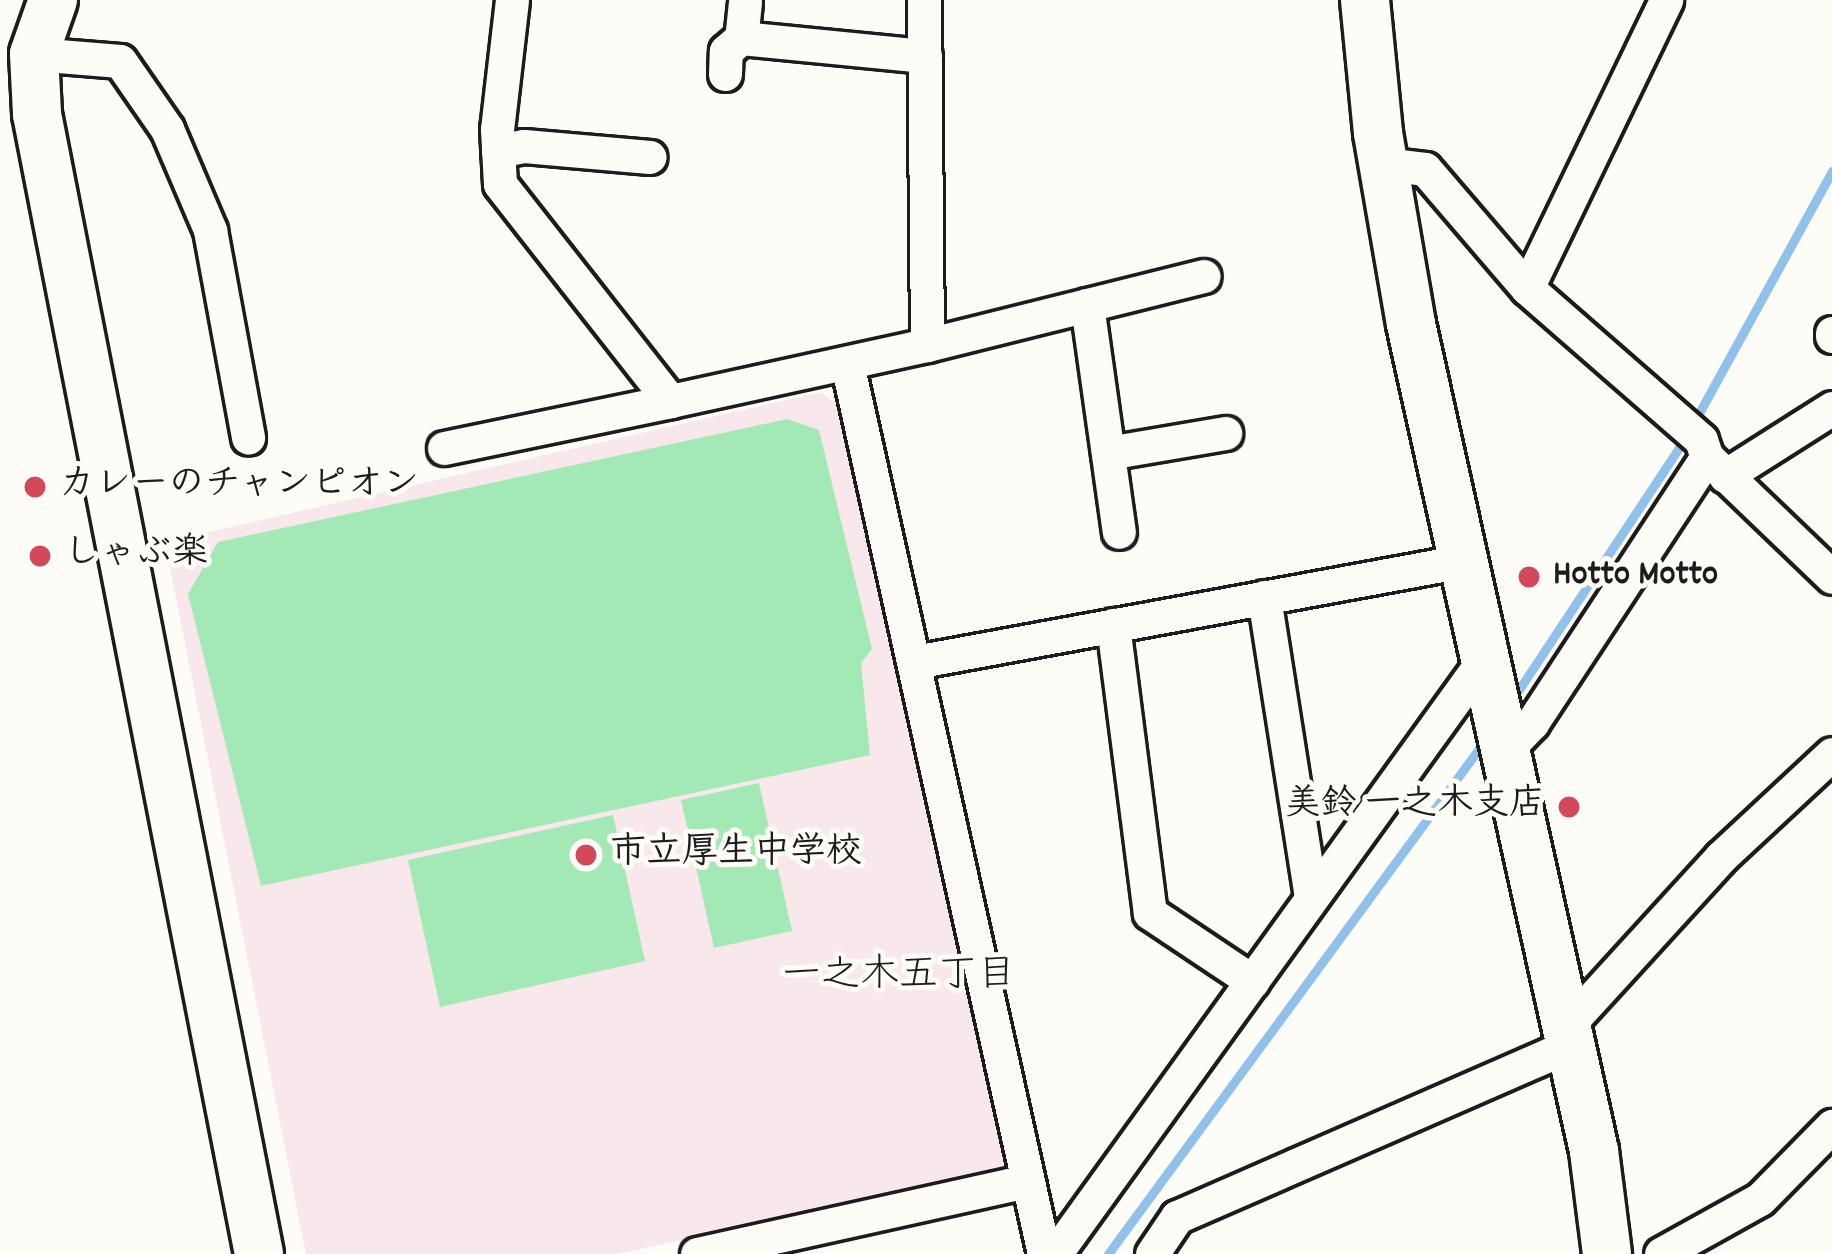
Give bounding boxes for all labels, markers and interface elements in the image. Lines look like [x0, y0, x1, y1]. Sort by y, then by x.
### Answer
place label: カレーのチャンピオン [59, 465, 420, 509]
marker: カレーのチャンピオン [22, 474, 48, 500]
place label: しゃぶ楽 [64, 534, 208, 578]
marker: しゃぶ楽 [27, 543, 53, 569]
place label: Hotto Motto [1553, 555, 1718, 599]
marker: Hotto Motto [1516, 564, 1542, 590]
place label: 美鈴 一之木支店 [1285, 785, 1545, 829]
marker: 美鈴 一之木支店 [1556, 794, 1582, 820]
place label: 市立厚生中学校 [610, 833, 862, 877]
marker: 市立厚生中学校 [573, 842, 599, 868]
district label: 一之木五丁目 [782, 955, 1016, 1001]

